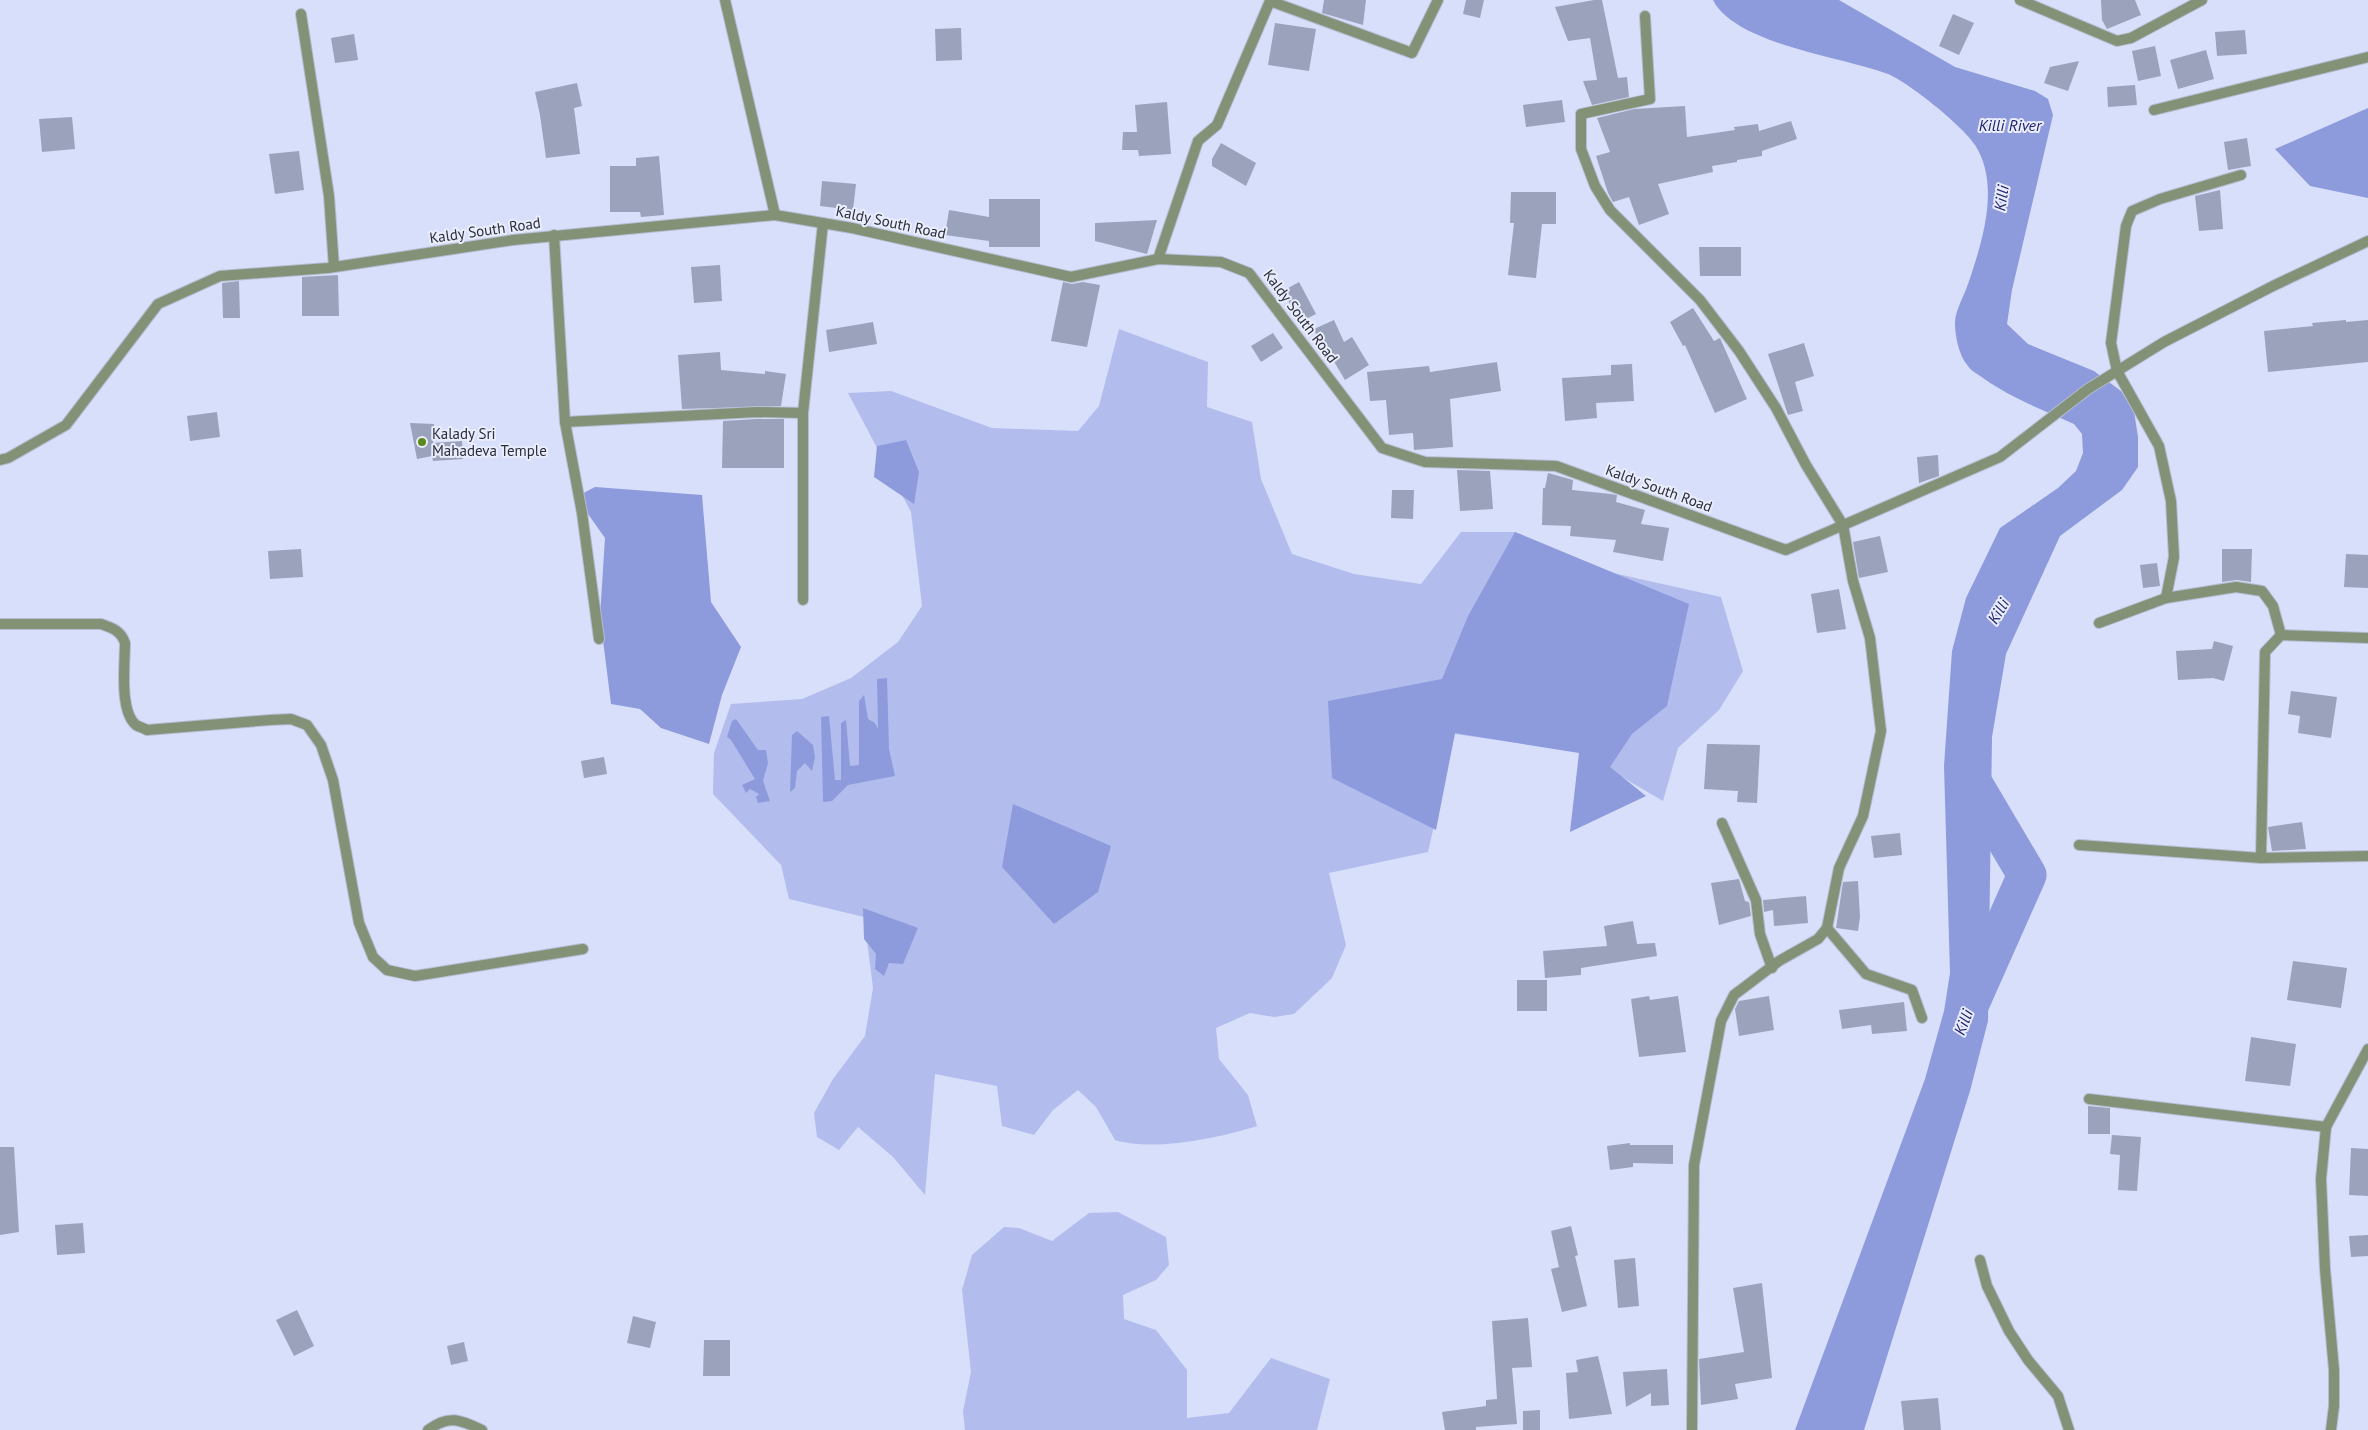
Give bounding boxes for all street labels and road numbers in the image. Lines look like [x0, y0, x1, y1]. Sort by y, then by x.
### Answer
street label: Kaldy South Road [834, 201, 948, 243]
street label: Kaldy South Road [428, 213, 542, 247]
street label: Kaldy South Road [1260, 265, 1342, 367]
street label: Kaldy South Road [1603, 460, 1715, 516]

